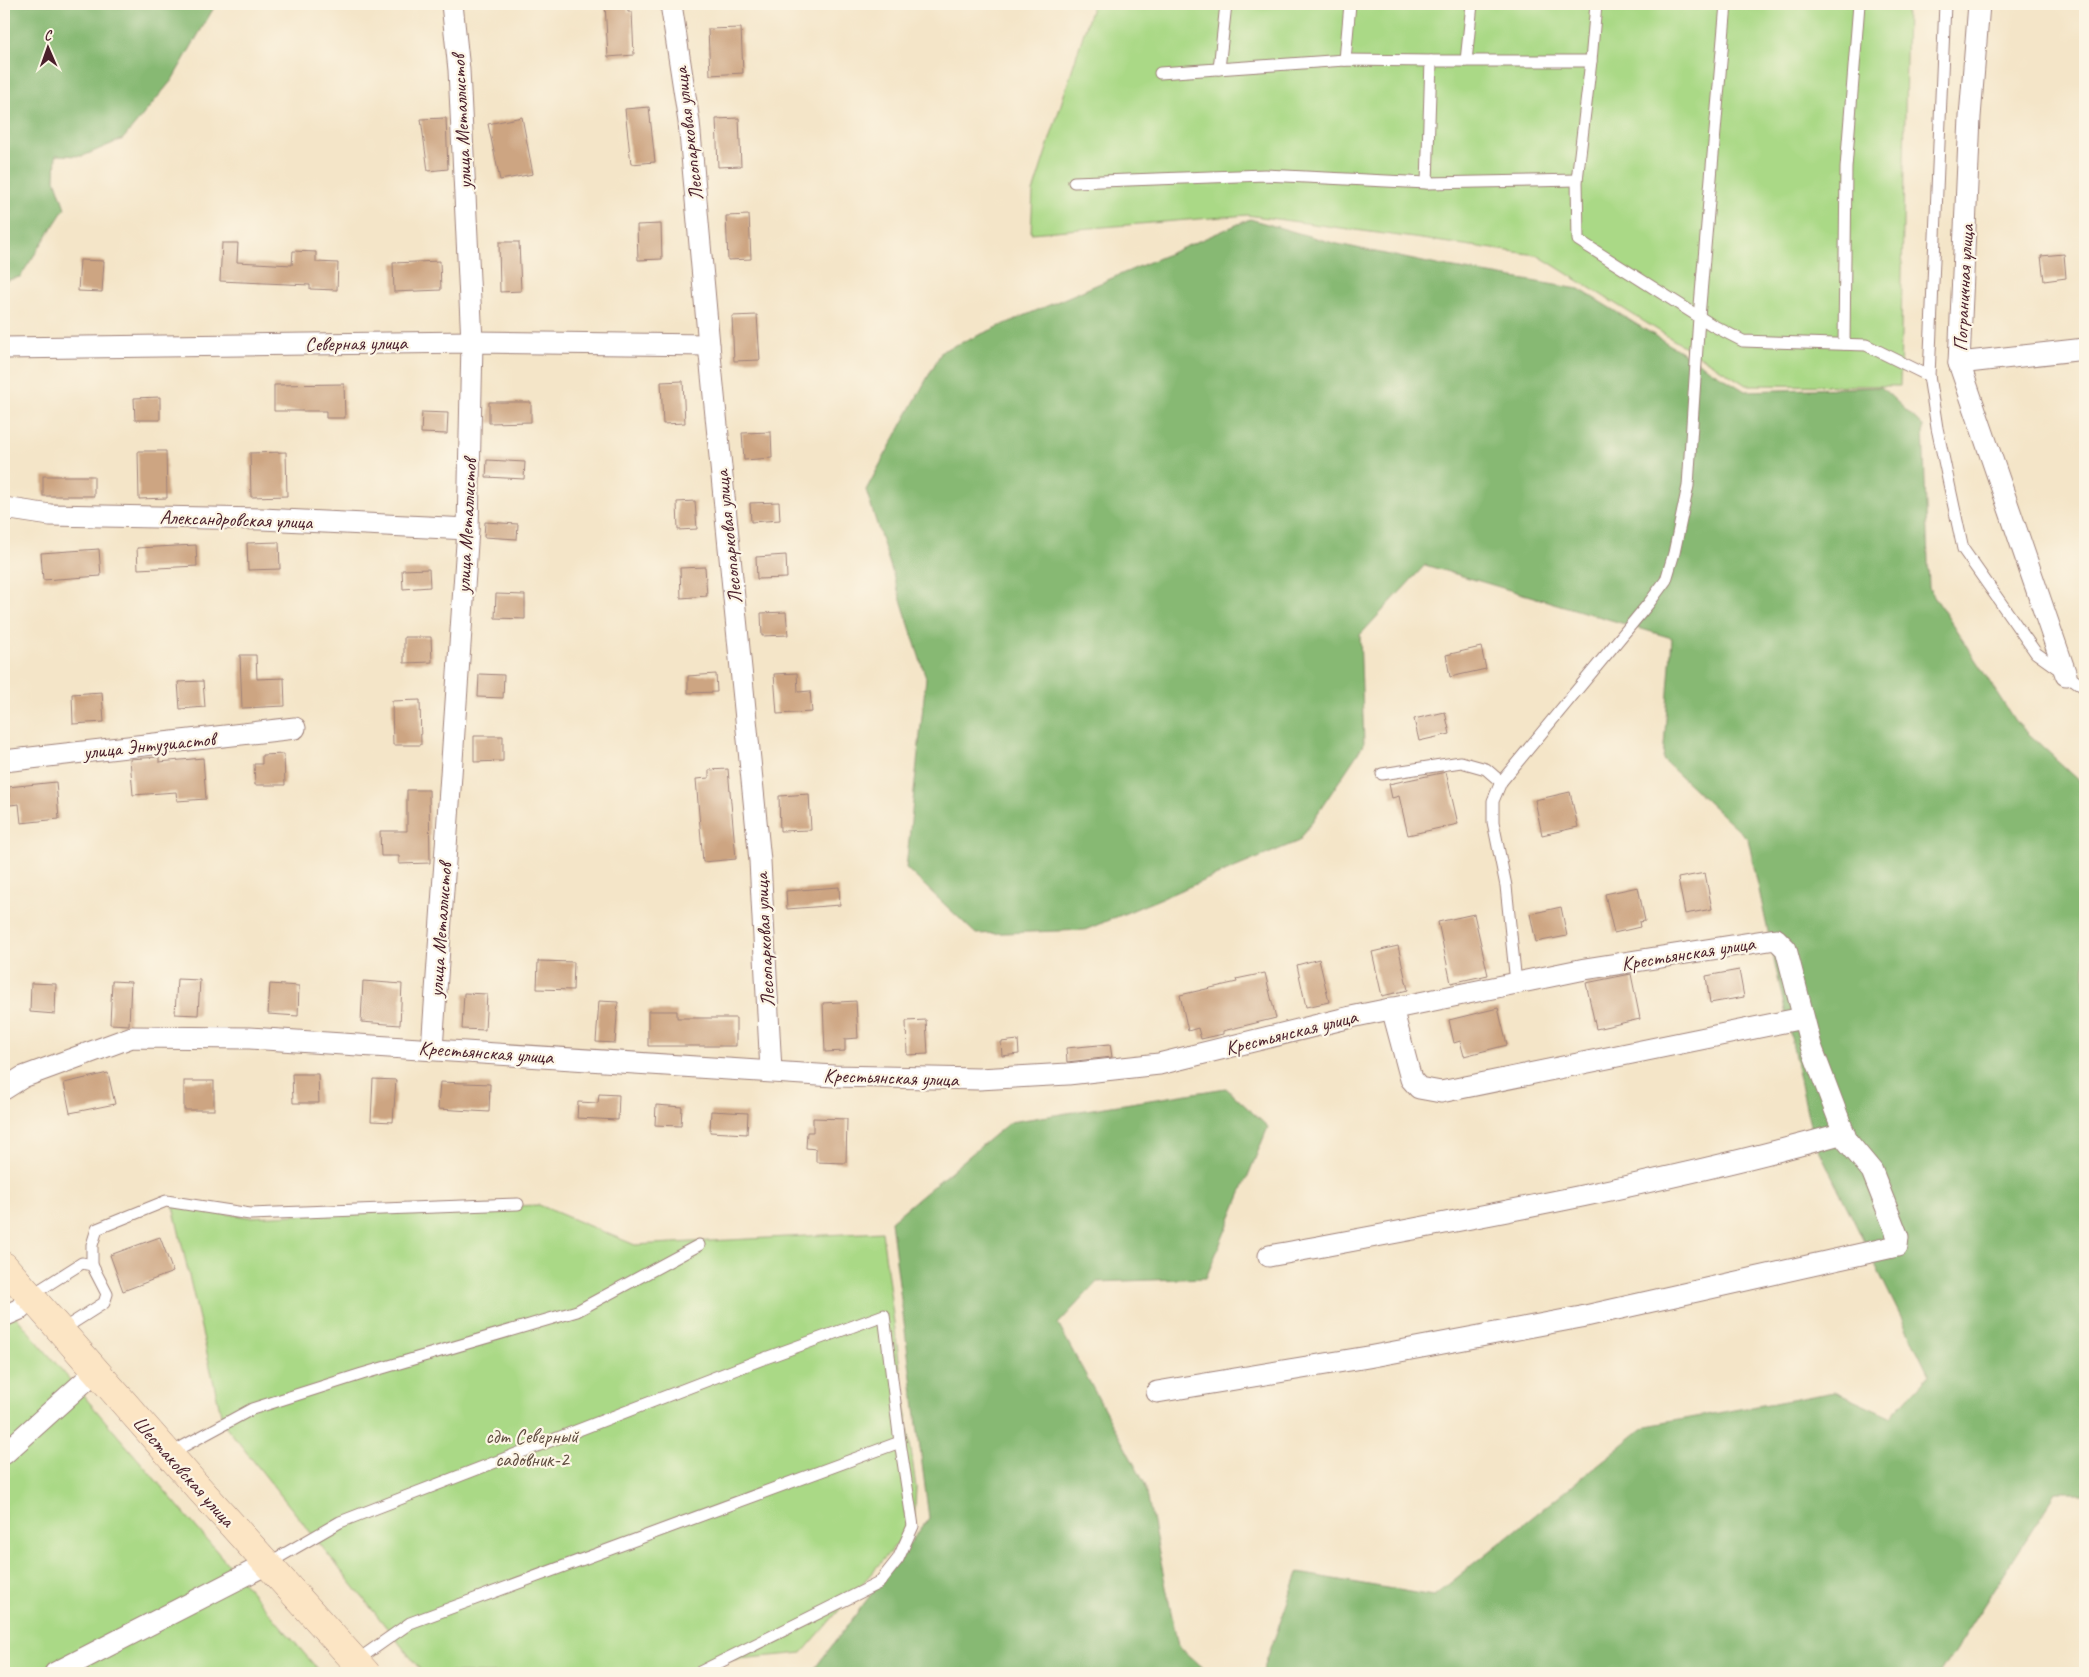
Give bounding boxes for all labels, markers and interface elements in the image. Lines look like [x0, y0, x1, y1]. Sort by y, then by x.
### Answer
north arrow [22, 22, 72, 72]
text: С [44, 27, 53, 44]
street label: улица Металлистов [445, 51, 478, 191]
street label: Лесопарковая улица [668, 64, 709, 202]
street label: Пограничная улица [1948, 222, 1979, 352]
street label: Северная улица [305, 330, 409, 357]
street label: улица Металлистов [450, 455, 483, 595]
street label: Лесопарковая улица [709, 467, 748, 605]
street label: Александровская улица [159, 504, 315, 535]
street label: улица Энтузиастов [81, 726, 219, 765]
street label: улица Металлистов [423, 859, 458, 999]
street label: Лесопарковая улица [748, 871, 780, 1008]
street label: Крестьянская улица [1619, 930, 1758, 976]
street label: Крестьянская улица [1223, 1004, 1361, 1061]
street label: Крестьянская улица [418, 1035, 555, 1070]
street label: Крестьянская улица [823, 1063, 960, 1092]
street label: Шестаковская улица [127, 1411, 241, 1534]
park label: сдт Северный садовник-2 [486, 1424, 580, 1472]

